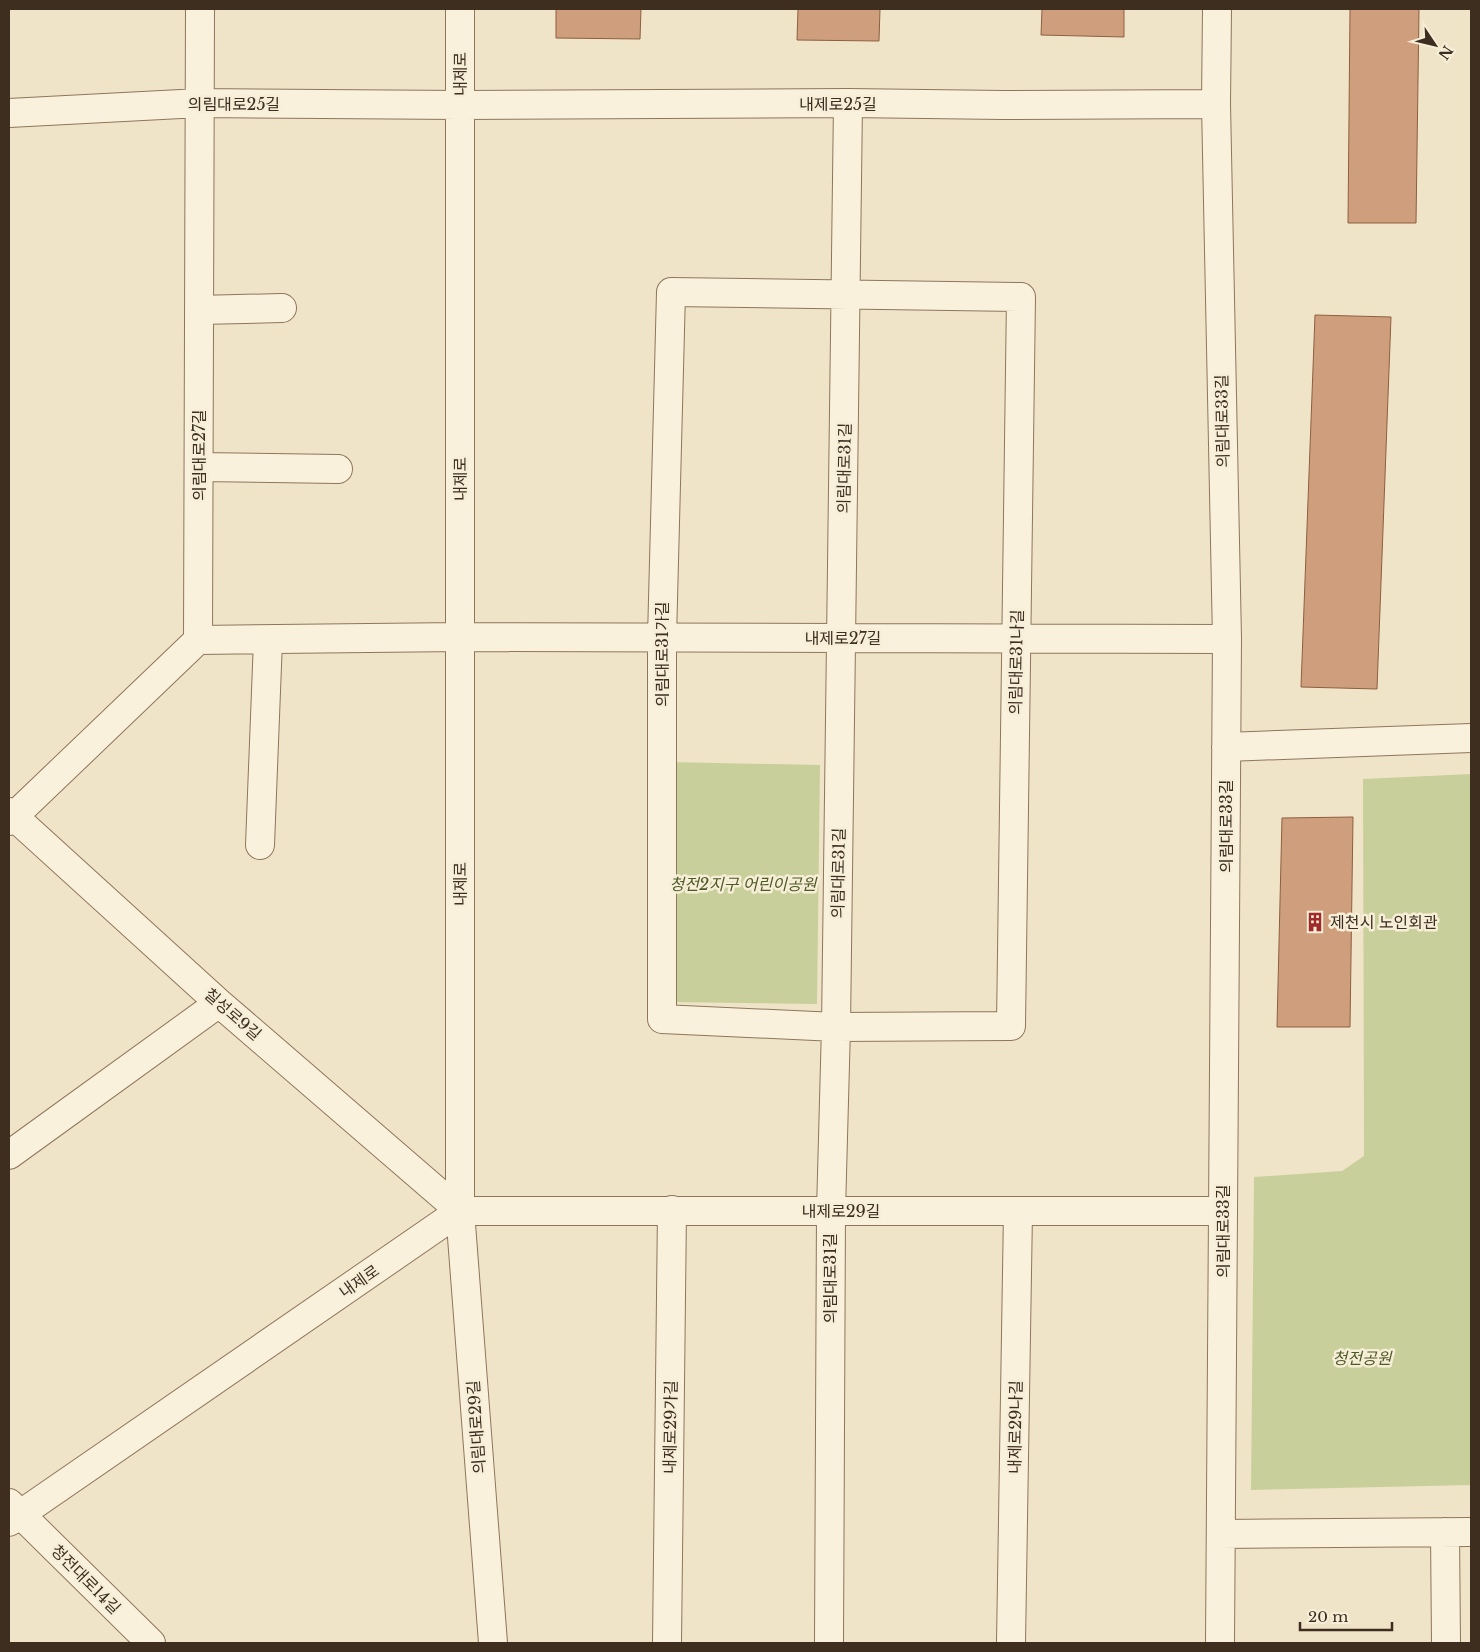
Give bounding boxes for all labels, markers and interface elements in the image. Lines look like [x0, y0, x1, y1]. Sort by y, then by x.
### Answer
north arrow [1410, 20, 1460, 70]
text: N [1434, 42, 1457, 63]
street label: 내제로 [450, 52, 470, 96]
street label: 의림대로25길 [188, 94, 280, 114]
street label: 내제로25길 [799, 94, 877, 114]
street label: 의림대로33길 [1211, 374, 1233, 468]
street label: 의림대로27길 [189, 409, 209, 501]
street label: 의림대로31길 [833, 423, 855, 513]
street label: 내제로 [450, 457, 470, 501]
street label: 의림대로31가길 [652, 601, 672, 707]
street label: 의림대로31나길 [1005, 609, 1027, 715]
street label: 내제로27길 [805, 628, 881, 648]
street label: 의림대로33길 [1216, 779, 1236, 873]
street label: 의림대로31길 [827, 828, 849, 918]
street label: 내제로 [450, 862, 470, 906]
park label: 청전2지구 어린이공원 [670, 874, 818, 894]
building icon: 제천시 노인회관 [1304, 911, 1326, 933]
place label: 제천시 노인회관 [1330, 912, 1438, 932]
street label: 칠성로9길 [200, 984, 266, 1044]
street label: 의림대로33길 [1213, 1184, 1233, 1278]
street label: 내제로29길 [801, 1201, 881, 1221]
street label: 의림대로31길 [820, 1233, 840, 1323]
street label: 내제로 [335, 1260, 383, 1302]
park label: 청전공원 [1333, 1348, 1393, 1368]
street label: 의림대로29길 [463, 1380, 489, 1474]
street label: 내제로29가길 [659, 1380, 681, 1474]
street label: 내제로29나길 [1004, 1380, 1026, 1474]
street label: 청전대로14길 [47, 1540, 125, 1618]
scale bar [1300, 1600, 1392, 1632]
text: 20 m [1308, 1607, 1348, 1626]

